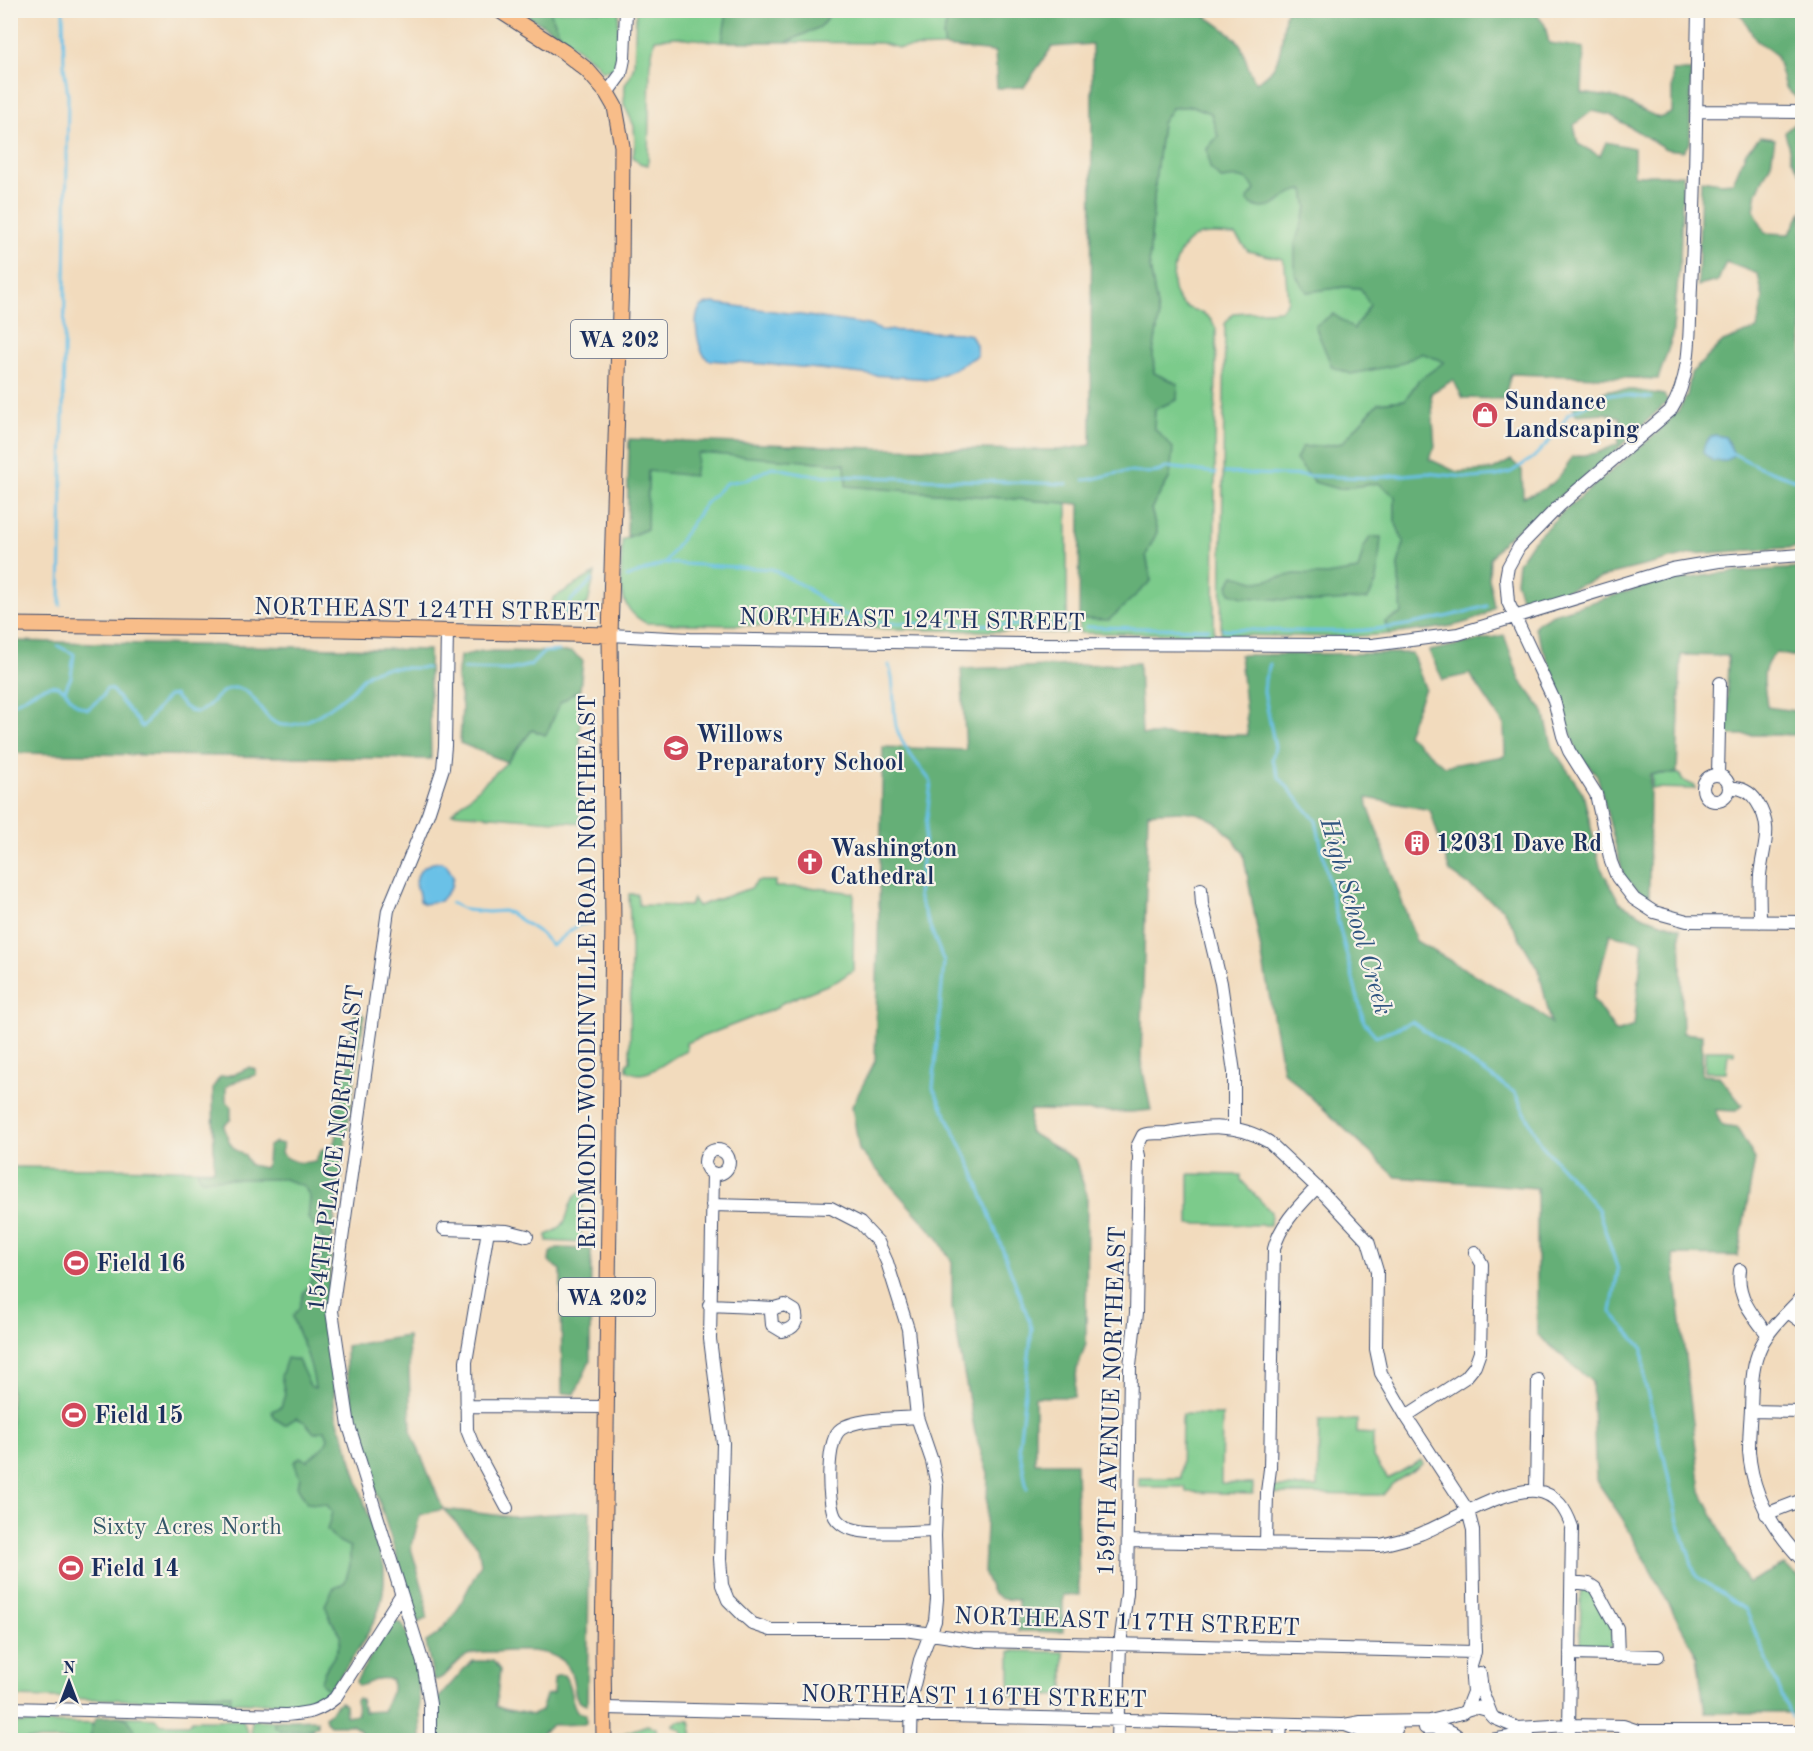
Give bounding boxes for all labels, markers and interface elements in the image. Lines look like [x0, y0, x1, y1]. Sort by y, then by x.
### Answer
road number: WA 202 [571, 320, 667, 358]
place label: Sundance Landscaping [1504, 391, 1640, 443]
shop icon: Sundance Landscaping [1470, 400, 1500, 430]
street label: NORTHEAST 124TH STREET [254, 596, 600, 626]
street label: NORTHEAST 124TH STREET [739, 606, 1085, 636]
street label: REDMOND-WOODINVILLE ROAD NORTHEAST [577, 695, 601, 1249]
place label: Willows Preparatory School [696, 724, 904, 776]
school or university icon: Willows Preparatory School [661, 733, 691, 763]
water label: High School Creek [1314, 814, 1396, 1018]
building icon: 12031 Dave Rd [1402, 828, 1432, 858]
place label: 12031 Dave Rd [1436, 833, 1602, 857]
place label: Washington Cathedral [830, 838, 957, 890]
church icon: Washington Cathedral [795, 847, 825, 877]
street label: 154TH PLACE NORTHEAST [305, 984, 369, 1313]
street label: 159TH AVENUE NORTHEAST [1095, 1226, 1131, 1576]
sports icon: Field 16 [61, 1248, 91, 1278]
place label: Field 16 [96, 1253, 185, 1277]
road number: WA 202 [559, 1278, 655, 1316]
sports icon: Field 15 [59, 1400, 89, 1430]
place label: Field 15 [94, 1404, 183, 1429]
park label: Sixty Acres North [92, 1516, 282, 1540]
sports icon: Field 14 [56, 1553, 86, 1583]
place label: Field 14 [90, 1558, 179, 1582]
street label: NORTHEAST 117TH STREET [954, 1605, 1300, 1641]
north arrow [39, 1652, 99, 1712]
text: N [63, 1661, 76, 1677]
street label: NORTHEAST 116TH STREET [801, 1683, 1147, 1713]

